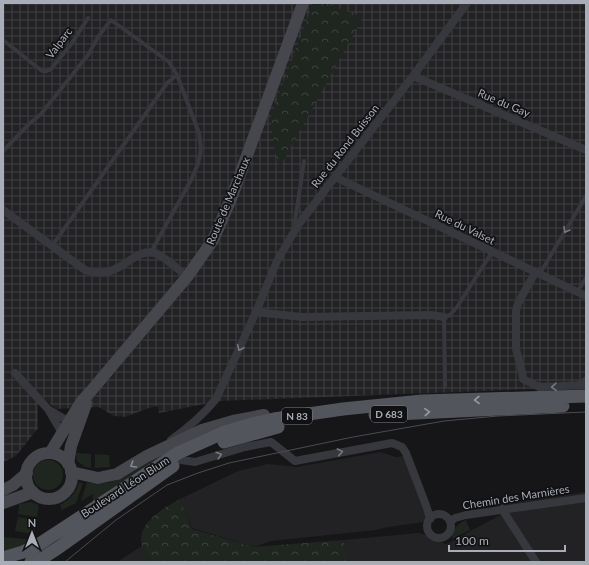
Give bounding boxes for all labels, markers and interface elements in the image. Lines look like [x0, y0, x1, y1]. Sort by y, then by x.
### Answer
street label: Valparc [43, 25, 74, 61]
street label: Rue du Gay [476, 86, 533, 120]
street label: Rue du Rond Buisson [308, 101, 381, 190]
street label: Route de Marchaux [203, 155, 252, 247]
street label: Rue du Valset [433, 206, 497, 247]
one-way arrow [563, 226, 571, 233]
one-way arrow [237, 343, 245, 351]
one-way arrow [550, 382, 557, 391]
one-way arrow [474, 396, 480, 404]
road number: D 683 [371, 406, 407, 422]
road number: N 83 [282, 408, 312, 424]
one-way arrow [424, 408, 430, 417]
one-way arrow [337, 449, 343, 457]
one-way arrow [215, 451, 222, 460]
street label: Boulevard Léon Blum [78, 453, 171, 520]
one-way arrow [130, 460, 137, 468]
street label: Chemin des Marnières [462, 482, 570, 511]
north arrow [12, 513, 52, 553]
text: N [28, 516, 36, 529]
scale bar [449, 527, 565, 553]
text: 100 m [455, 533, 489, 548]

